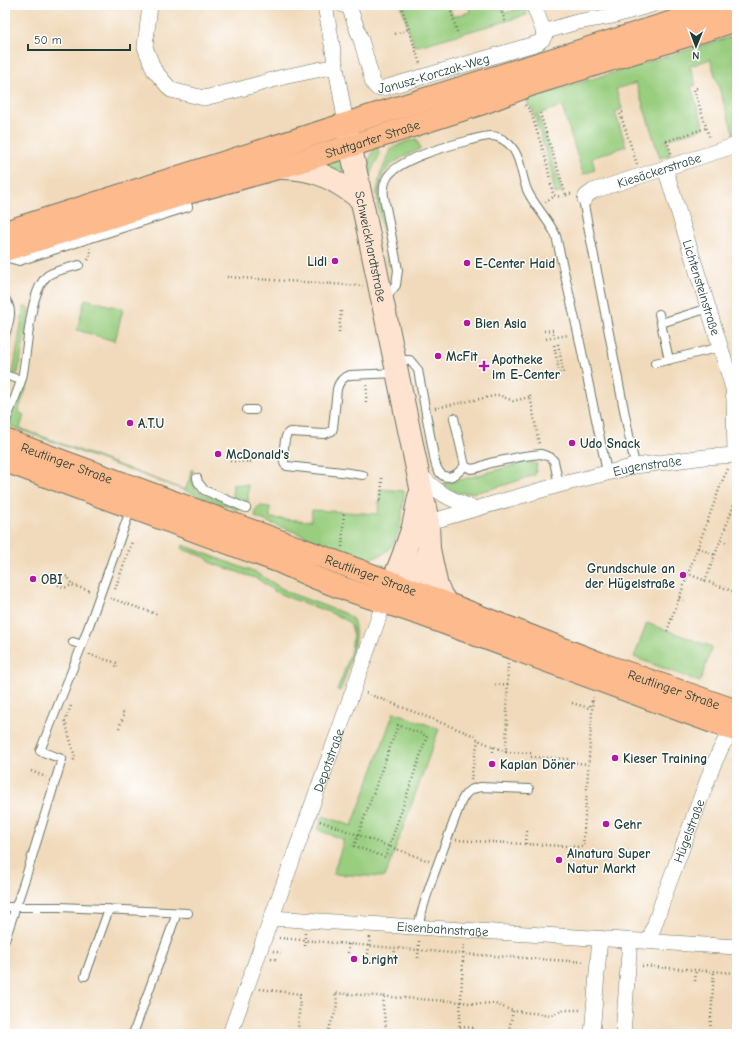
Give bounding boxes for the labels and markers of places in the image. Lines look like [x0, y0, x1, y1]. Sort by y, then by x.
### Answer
place label: Lidl [307, 254, 327, 269]
marker: Lidl [330, 256, 340, 266]
place label: E-Center Haid [475, 256, 555, 271]
marker: E-Center Haid [462, 258, 472, 268]
place label: Bien Asia [475, 316, 527, 331]
marker: Bien Asia [462, 318, 472, 328]
place label: McFit [446, 349, 478, 364]
marker: McFit [433, 351, 443, 361]
place label: Apotheke im E-Center [492, 352, 561, 382]
marker: Apotheke im E-Center [479, 361, 489, 371]
place label: A.T.U [138, 416, 164, 431]
marker: A.T.U [125, 418, 135, 428]
place label: Udo Snack [580, 436, 641, 451]
marker: Udo Snack [567, 438, 577, 448]
place label: McDonald's [226, 447, 290, 462]
marker: McDonald's [213, 449, 223, 459]
place label: Grundschule an der Hügelstraße [585, 561, 676, 591]
marker: Grundschule an der Hügelstraße [678, 570, 688, 580]
place label: OBI [41, 572, 63, 587]
marker: OBI [28, 574, 38, 584]
place label: Kieser Training [623, 751, 707, 766]
marker: Kieser Training [610, 753, 620, 763]
place label: Kaplan Döner [500, 757, 576, 772]
marker: Kaplan Döner [487, 759, 497, 769]
place label: Gehr [614, 817, 642, 832]
marker: Gehr [601, 819, 611, 829]
place label: Alnatura Super Natur Markt [567, 846, 651, 876]
marker: Alnatura Super Natur Markt [554, 855, 564, 865]
place label: b.right [362, 952, 399, 967]
marker: b.right [349, 954, 359, 964]

